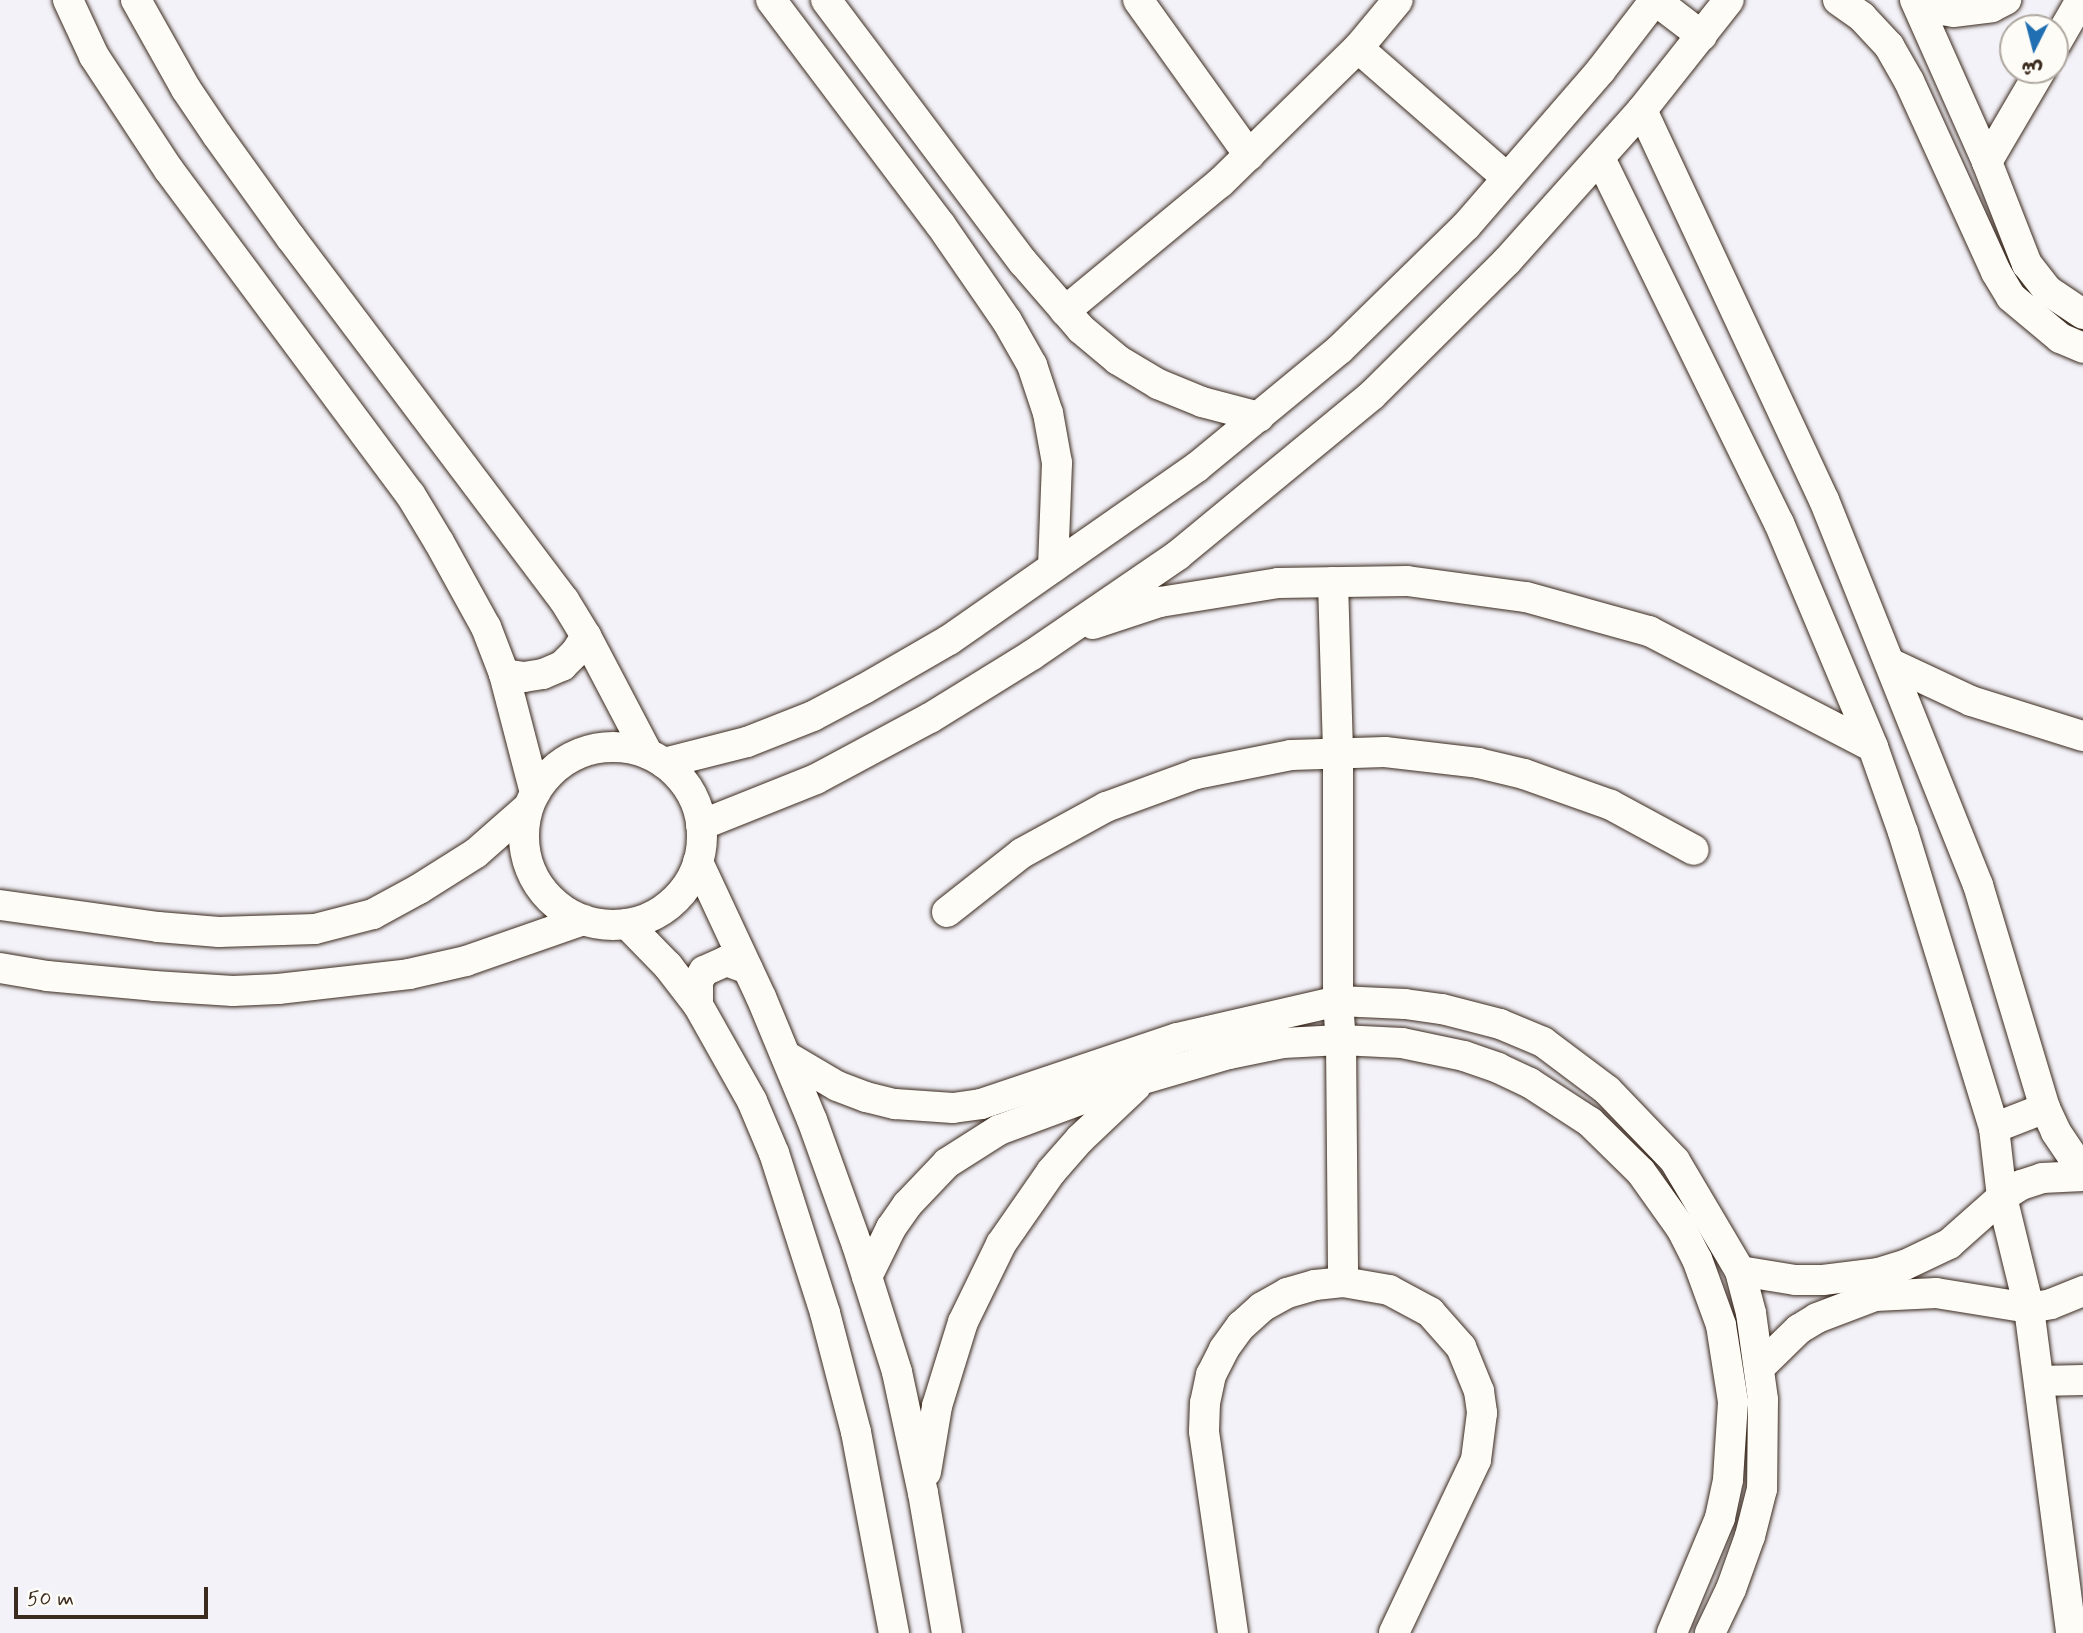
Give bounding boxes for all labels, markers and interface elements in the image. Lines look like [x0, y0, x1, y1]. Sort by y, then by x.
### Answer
north arrow [1999, 14, 2069, 84]
text: ش [2020, 55, 2044, 82]
scale bar [18, 1574, 212, 1618]
text: 50 m [27, 1585, 74, 1613]

